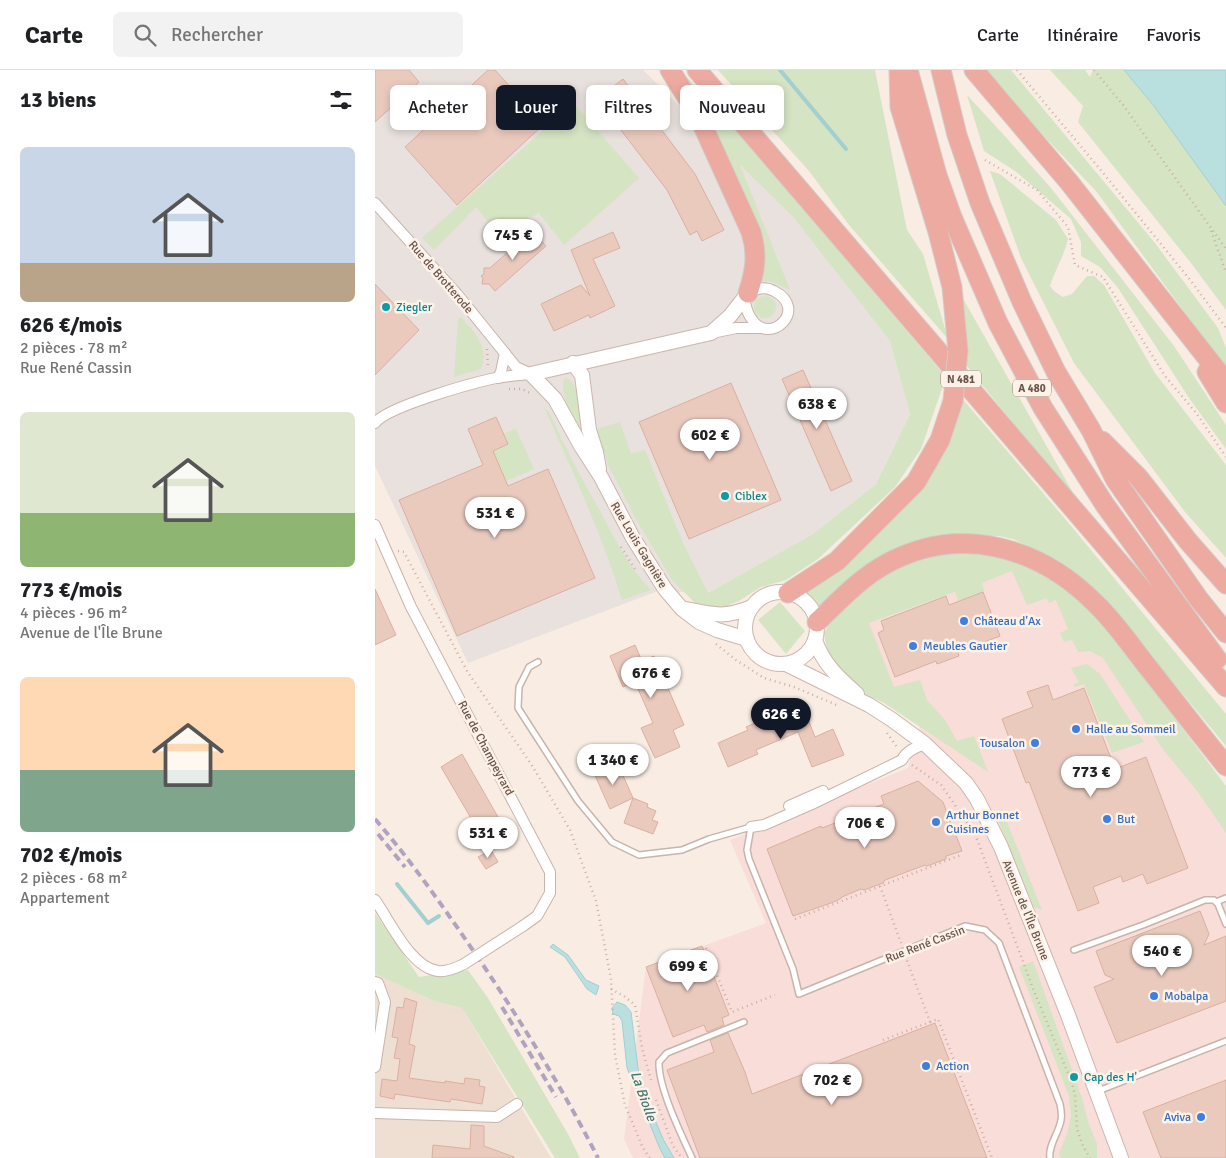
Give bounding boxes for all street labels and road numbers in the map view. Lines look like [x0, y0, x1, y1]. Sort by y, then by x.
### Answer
street label: Rue de Brotterode [405, 238, 476, 317]
road number: N 481 [941, 370, 981, 388]
road number: A 480 [1013, 380, 1051, 396]
street label: Rue Louis Gagnière [607, 499, 670, 591]
street label: Rue de Champeyrard [454, 698, 517, 798]
street label: Avenue de l'Île Brune [999, 858, 1053, 963]
street label: Rue René Cassin [883, 922, 967, 967]

